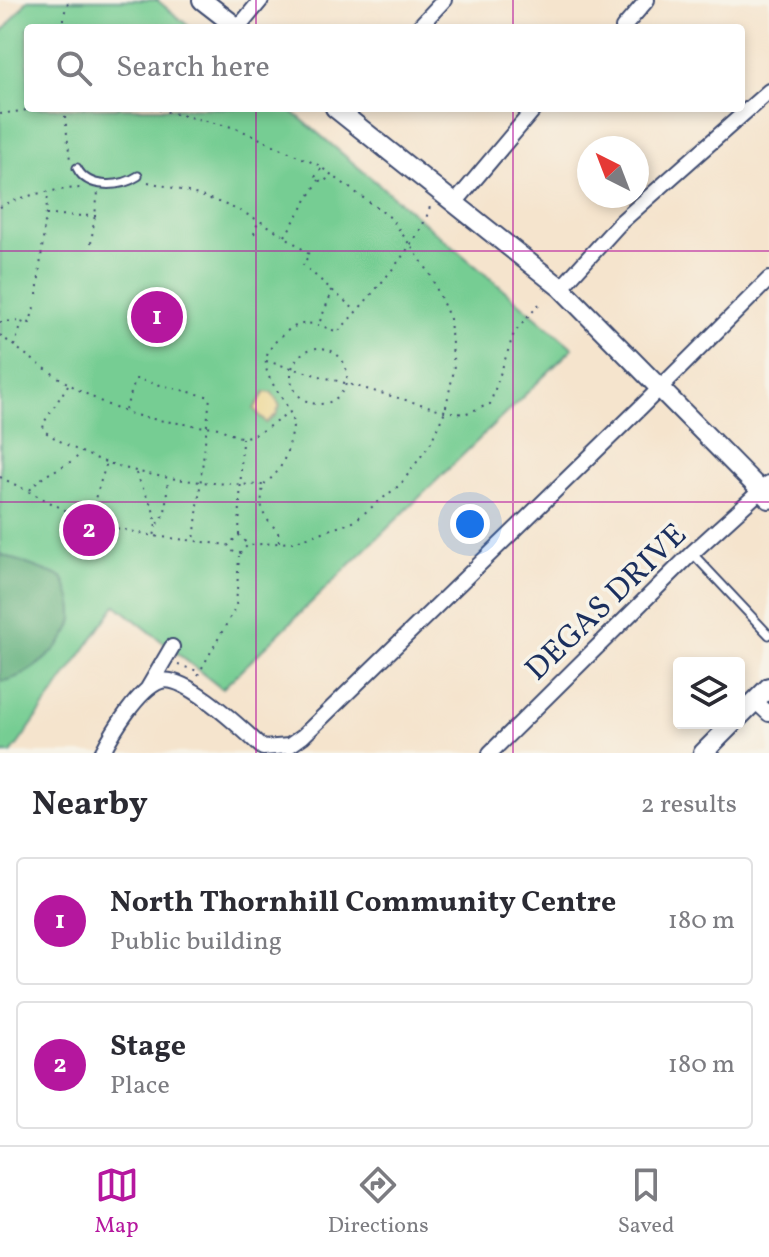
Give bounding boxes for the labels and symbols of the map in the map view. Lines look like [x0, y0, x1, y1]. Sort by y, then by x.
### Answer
north arrow [577, 136, 649, 208]
pin: 1 [131, 287, 183, 347]
pin: 2 [63, 500, 115, 560]
your location [450, 504, 490, 544]
street label: DEGAS DRIVE [516, 515, 698, 692]

